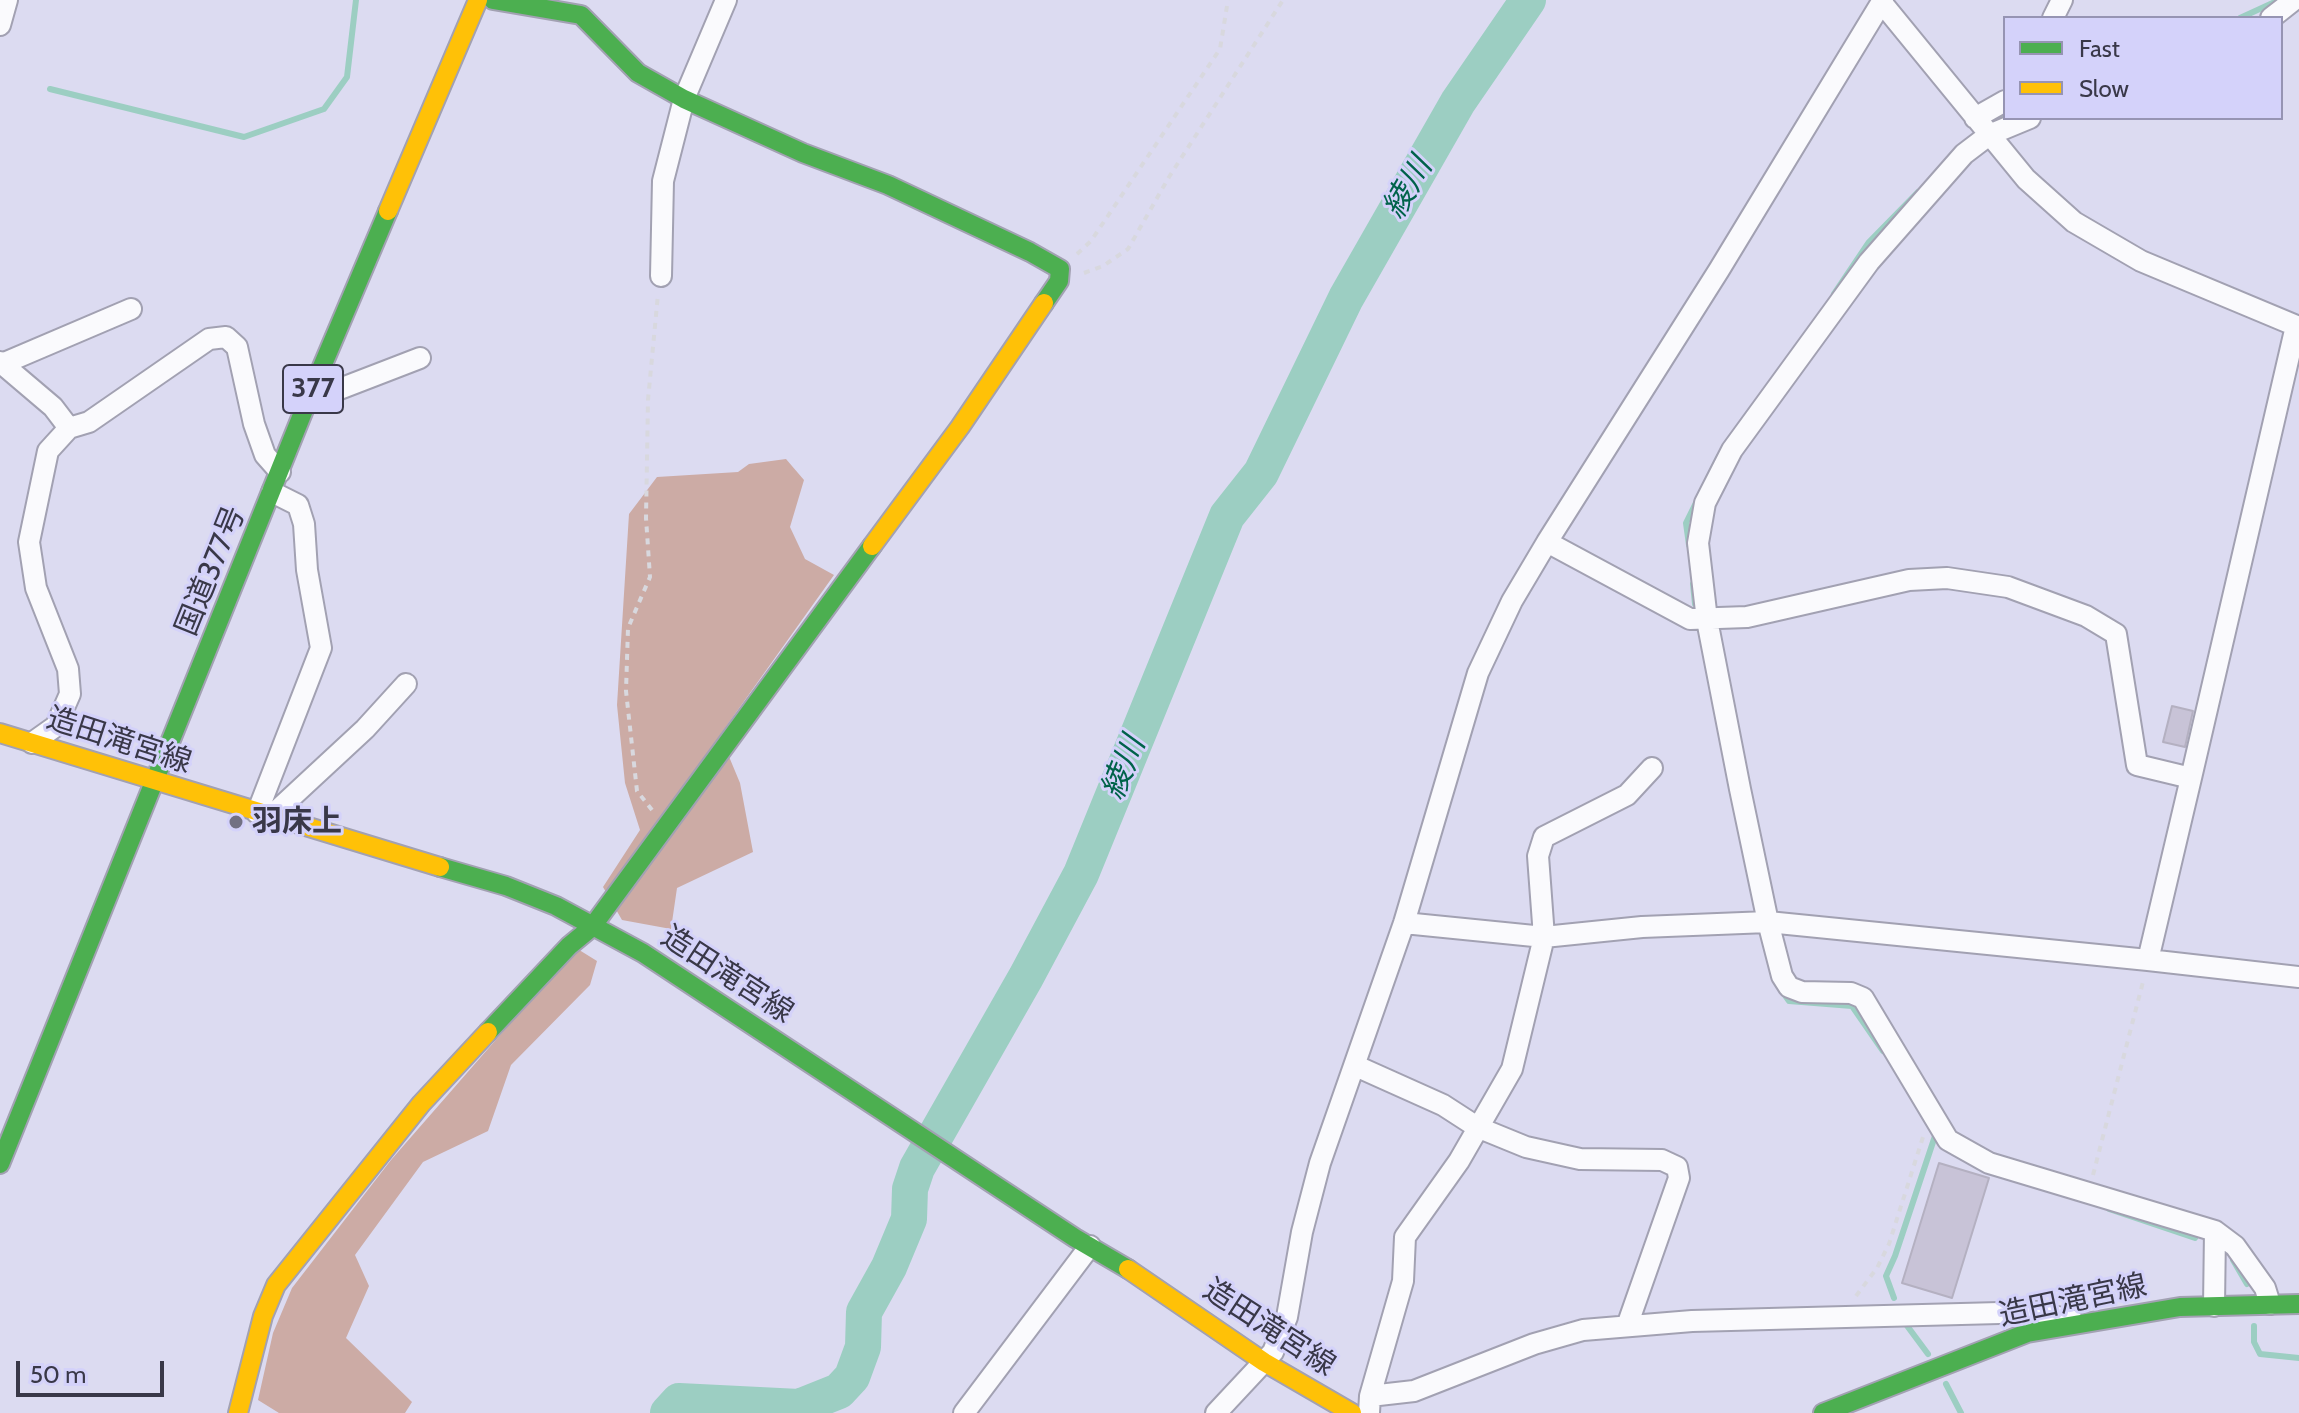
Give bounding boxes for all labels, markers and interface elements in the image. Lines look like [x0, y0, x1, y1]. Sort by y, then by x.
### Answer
legend [2003, 16, 2283, 120]
text: Fast [2079, 34, 2120, 63]
text: Slow [2079, 74, 2129, 103]
water label: 綾川 [1375, 151, 1441, 225]
road number: 377 [283, 365, 343, 413]
street label: 国道377号 [169, 501, 253, 641]
street label: 造田滝宮線 [42, 701, 196, 781]
water label: 綾川 [1094, 731, 1154, 805]
place label: 羽床上 [252, 804, 342, 840]
marker: 羽床上 [227, 813, 245, 831]
street label: 造田滝宮線 [654, 919, 800, 1031]
street label: 造田滝宮線 [1996, 1268, 2150, 1334]
street label: 造田滝宮線 [1196, 1272, 1342, 1384]
scale bar [20, 1345, 168, 1395]
text: 50 m [30, 1360, 86, 1389]

